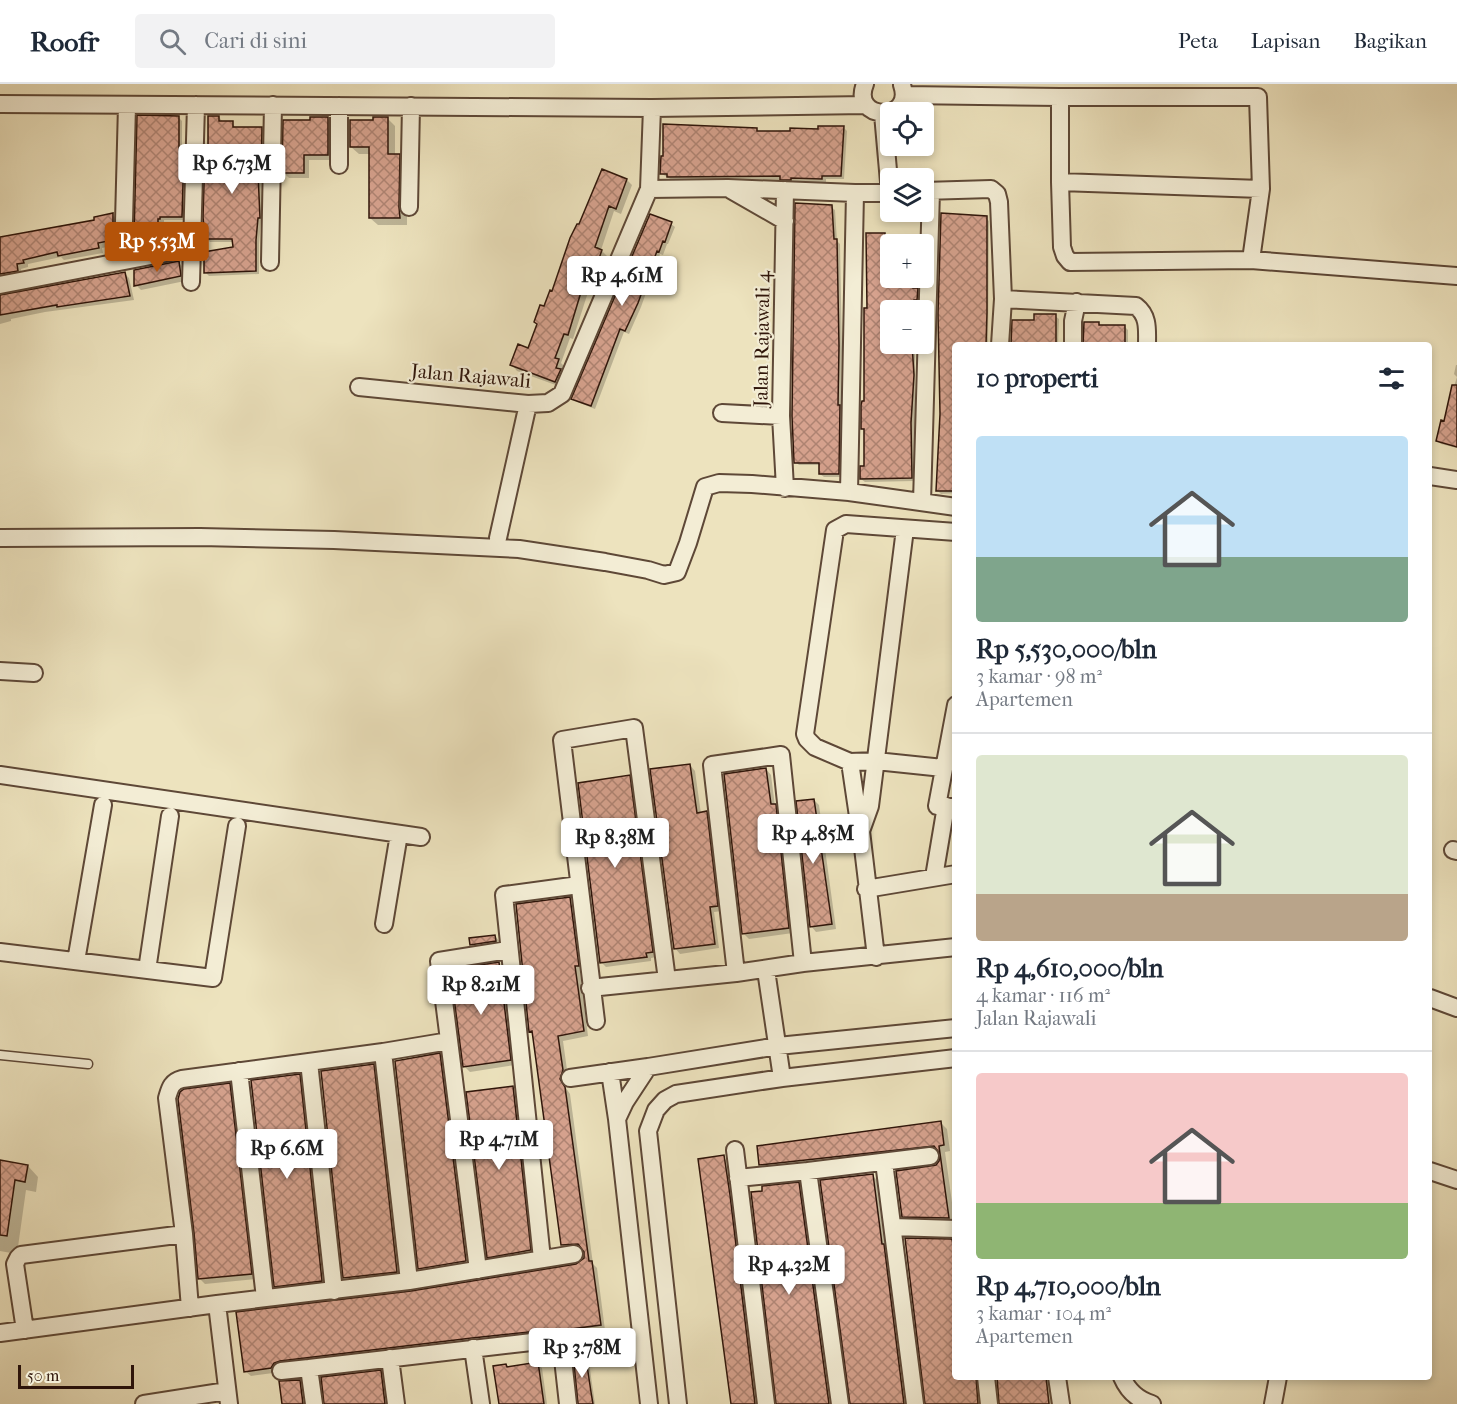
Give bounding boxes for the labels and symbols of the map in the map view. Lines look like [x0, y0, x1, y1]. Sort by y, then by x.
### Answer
pin: Rp 6.73M [170, 144, 294, 195]
pin: Rp 5.53M [95, 222, 219, 273]
pin: Rp 4.61M [560, 256, 684, 307]
street label: Jalan Rajawali 4 [749, 269, 775, 409]
street label: Jalan Rajawali [408, 359, 532, 393]
pin: Rp 4.85M [751, 814, 875, 865]
pin: Rp 8.38M [553, 818, 677, 869]
pin: Rp 8.21M [419, 965, 543, 1016]
pin: Rp 4.71M [437, 1120, 561, 1171]
pin: Rp 6.6M [232, 1129, 342, 1180]
pin: Rp 4.32M [727, 1245, 851, 1296]
pin: Rp 3.78M [520, 1328, 644, 1379]
scale bar [18, 1362, 134, 1390]

